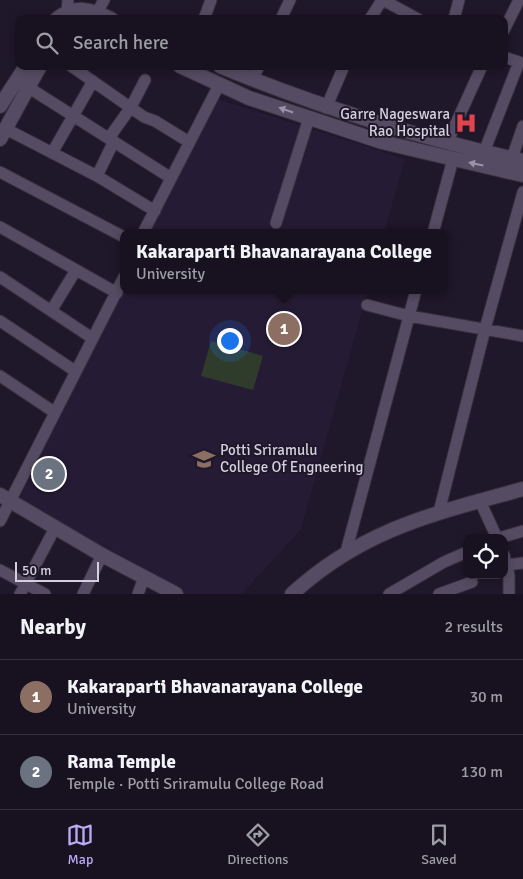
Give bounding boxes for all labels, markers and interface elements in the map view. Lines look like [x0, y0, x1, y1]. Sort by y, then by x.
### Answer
search box [15, 15, 508, 70]
icon: search [33, 29, 61, 57]
text: Search here [73, 31, 169, 55]
place label: Garre Nageswara Rao Hospital [340, 105, 450, 140]
one-way arrow [278, 106, 293, 114]
hospital icon: Garre Nageswara Rao Hospital [453, 110, 479, 136]
one-way arrow [468, 160, 483, 168]
popup [120, 229, 448, 294]
text: Kakaraparti Bhavanarayana College [136, 240, 432, 264]
text: University [136, 264, 205, 284]
pin: 1 [268, 310, 300, 348]
your location [217, 328, 243, 354]
place label: Potti Sriramulu College Of Engneering [220, 441, 364, 476]
school or university icon: Potti Sriramulu College Of Engneering [191, 446, 217, 472]
pin: 2 [33, 455, 65, 493]
map controls [463, 534, 508, 579]
button: locate [463, 534, 508, 579]
scale bar [15, 559, 99, 582]
text: 50 m [22, 562, 51, 579]
text: Nearby [20, 614, 86, 640]
text: 2 results [444, 617, 503, 637]
text: Kakaraparti Bhavanarayana College [67, 675, 363, 699]
text: 1 [32, 687, 40, 707]
text: 30 m [469, 687, 503, 707]
text: University [67, 699, 136, 719]
text: Rama Temple [67, 750, 176, 774]
text: 2 [32, 762, 40, 782]
text: 130 m [461, 762, 503, 782]
text: Temple · Potti Sriramulu College Road [67, 774, 324, 794]
tab: Map [66, 821, 94, 868]
tab: Directions [227, 821, 288, 868]
tab: Saved [421, 821, 457, 868]

